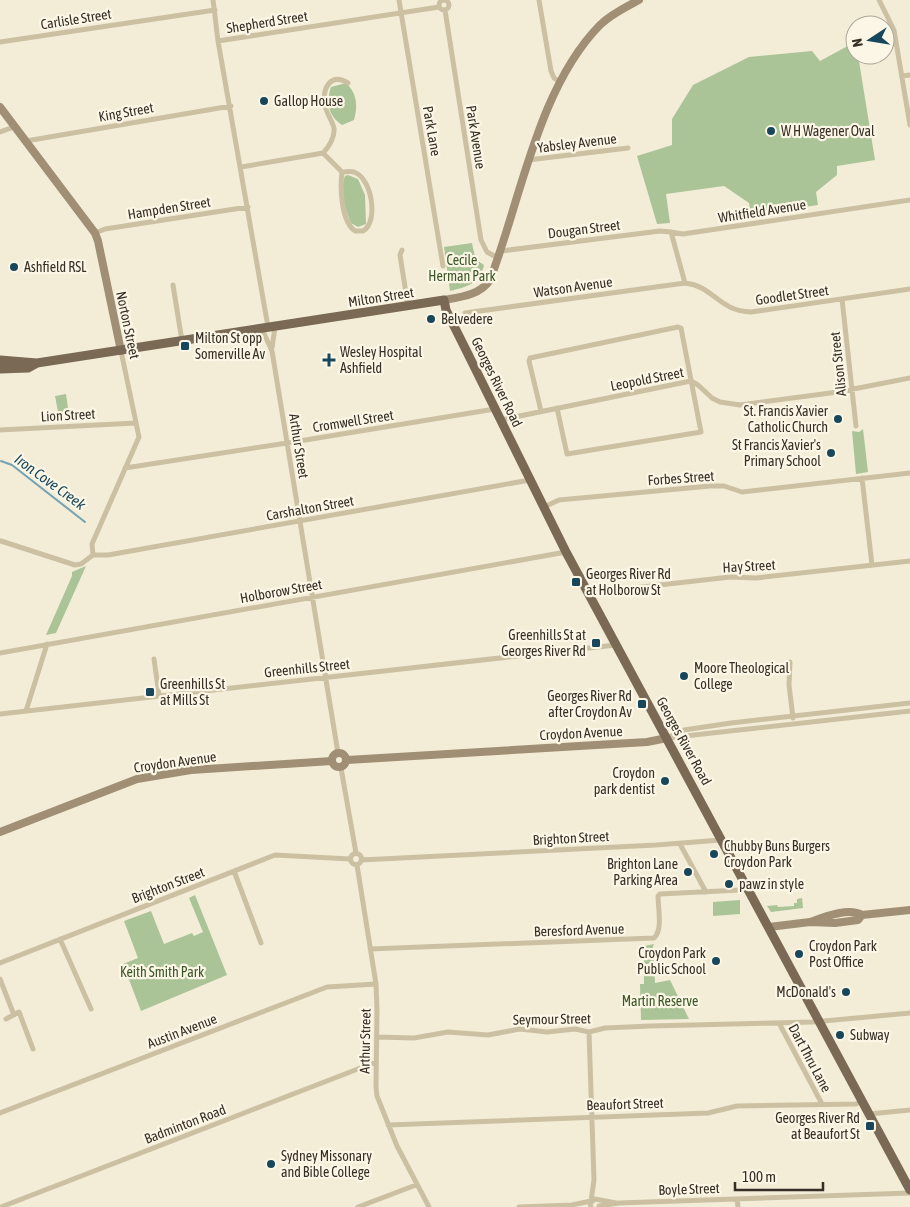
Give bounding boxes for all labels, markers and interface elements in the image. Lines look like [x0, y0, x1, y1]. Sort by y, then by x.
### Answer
street label: Carlisle Street [40, 6, 112, 32]
street label: Shepherd Street [225, 8, 309, 36]
north arrow [845, 15, 895, 65]
text: N [849, 37, 866, 48]
place label: Gallop House [274, 93, 343, 109]
marker: Gallop House [258, 95, 270, 107]
street label: King Street [97, 99, 155, 125]
street label: Park Avenue [463, 104, 489, 170]
street label: Park Lane [420, 105, 444, 157]
place label: W H Wagener Oval [781, 123, 875, 139]
marker: W H Wagener Oval [765, 125, 777, 137]
street label: Yabsley Avenue [536, 130, 618, 156]
street label: Hampden Street [126, 194, 212, 222]
street label: Whitfield Avenue [717, 196, 807, 226]
street label: Dougan Street [547, 217, 621, 241]
park label: Cecile Herman Park [428, 252, 496, 284]
place label: Ashfield RSL [24, 259, 87, 275]
marker: Ashfield RSL [8, 261, 20, 273]
street label: Watson Avenue [533, 274, 613, 300]
street label: Goodlet Street [754, 282, 830, 308]
street label: Milton Street [347, 284, 415, 310]
street label: Norton Street [113, 290, 143, 360]
place label: Belvedere [441, 311, 493, 327]
marker: Belvedere [425, 313, 437, 325]
place label: Milton St opp Somerville Av [195, 330, 265, 362]
street label: Alison Street [827, 331, 849, 397]
street label: Georges River Road [468, 334, 526, 430]
marker: Milton St opp Somerville Av [179, 340, 191, 352]
place label: Wesley Hospital Ashfield [340, 344, 423, 376]
marker: Wesley Hospital Ashfield [322, 353, 336, 367]
street label: Leopold Street [609, 364, 685, 394]
place label: St. Francis Xavier Catholic Church [744, 403, 829, 435]
street label: Lion Street [40, 406, 96, 424]
street label: Cromwell Street [311, 407, 395, 435]
street label: Arthur Street [286, 413, 312, 479]
marker: St. Francis Xavier Catholic Church [832, 413, 844, 425]
place label: St Francis Xavier's Primary School [732, 437, 821, 469]
marker: St Francis Xavier's Primary School [825, 447, 837, 459]
water label: Iron Cove Creek [12, 450, 89, 513]
street label: Forbes Street [647, 468, 715, 488]
street label: Carshalton Street [265, 492, 355, 524]
street label: Hay Street [722, 557, 776, 575]
place label: Georges River Rd at Holborow St [586, 566, 671, 598]
street label: Holborow Street [239, 576, 323, 606]
marker: Georges River Rd at Holborow St [570, 576, 582, 588]
place label: Greenhills St at Georges River Rd [501, 627, 586, 659]
marker: Greenhills St at Georges River Rd [590, 637, 602, 649]
street label: Greenhills Street [263, 656, 351, 680]
place label: Moore Theological College [694, 660, 790, 692]
marker: Moore Theological College [678, 670, 690, 682]
place label: Greenhills St at Mills St [160, 676, 225, 708]
marker: Greenhills St at Mills St [144, 686, 156, 698]
place label: Georges River Rd after Croydon Av [547, 688, 632, 720]
street label: Georges River Road [653, 694, 715, 788]
marker: Georges River Rd after Croydon Av [636, 698, 648, 710]
street label: Croydon Avenue [539, 723, 623, 743]
street label: Croydon Avenue [133, 748, 217, 776]
place label: Croydon park dentist [594, 765, 655, 797]
marker: Croydon park dentist [659, 775, 671, 787]
street label: Brighton Street [532, 828, 610, 848]
place label: Chubby Buns Burgers Croydon Park [724, 838, 830, 870]
marker: Chubby Buns Burgers Croydon Park [708, 848, 720, 860]
place label: Brighton Lane Parking Area [607, 856, 678, 888]
street label: Brighton Street [129, 864, 207, 906]
marker: Brighton Lane Parking Area [682, 866, 694, 878]
place label: pawz in style [739, 876, 804, 892]
marker: pawz in style [723, 878, 735, 890]
street label: Beresford Avenue [534, 920, 624, 940]
place label: Croydon Park Post Office [809, 938, 877, 970]
place label: Croydon Park Public School [637, 945, 706, 977]
marker: Croydon Park Post Office [793, 948, 805, 960]
marker: Croydon Park Public School [710, 955, 722, 967]
park label: Keith Smith Park [120, 964, 204, 980]
place label: McDonald's [776, 984, 836, 1000]
marker: McDonald's [840, 986, 852, 998]
park label: Martin Reserve [622, 993, 698, 1009]
street label: Arthur Street [356, 1008, 374, 1074]
street label: Austin Avenue [145, 1010, 219, 1052]
street label: Seymour Street [513, 1010, 591, 1028]
street label: Dart Thru Lane [785, 1021, 835, 1095]
place label: Subway [850, 1027, 890, 1043]
marker: Subway [834, 1029, 846, 1041]
street label: Beaufort Street [586, 1095, 664, 1113]
street label: Badminton Road [142, 1101, 228, 1147]
place label: Georges River Rd at Beaufort St [775, 1110, 860, 1142]
marker: Georges River Rd at Beaufort St [864, 1120, 876, 1132]
place label: Sydney Missonary and Bible College [281, 1148, 372, 1180]
marker: Sydney Missonary and Bible College [265, 1158, 277, 1170]
scale bar [735, 1160, 822, 1192]
text: 100 m [742, 1168, 776, 1185]
street label: Boyle Street [658, 1180, 720, 1198]

